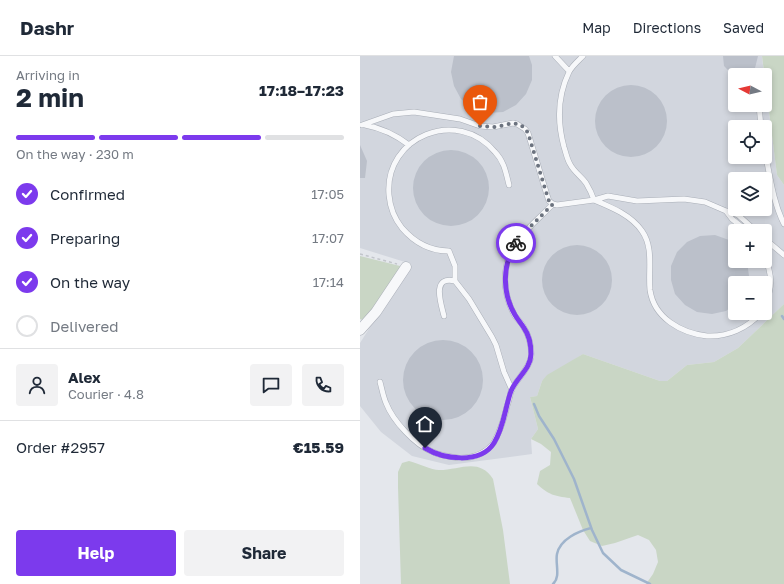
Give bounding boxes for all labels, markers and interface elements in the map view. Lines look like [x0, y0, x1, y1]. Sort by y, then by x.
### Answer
text: Dashr [20, 16, 74, 39]
text: Map [582, 19, 611, 36]
text: Directions [633, 19, 701, 36]
text: Saved [723, 19, 764, 36]
text: Arriving in [16, 67, 80, 83]
north arrow [728, 68, 772, 112]
map controls [728, 68, 772, 320]
text: 17:18–17:23 [259, 81, 344, 99]
text: 2 min [16, 82, 84, 113]
pin [463, 85, 497, 126]
icon: bag [469, 91, 491, 113]
button: locate [728, 120, 772, 164]
text: On the way · 230 m [16, 146, 134, 162]
button: layers [728, 172, 772, 216]
icon: check [16, 183, 38, 205]
text: Confirmed [50, 185, 125, 203]
text: 17:05 [311, 186, 344, 202]
courier [496, 223, 536, 263]
button: + [728, 224, 772, 268]
icon: check [16, 227, 38, 249]
text: Preparing [50, 229, 120, 247]
text: 17:07 [312, 230, 344, 246]
icon: bike [505, 232, 527, 254]
icon: check [16, 271, 38, 293]
text: On the way [50, 273, 130, 291]
text: 17:14 [313, 274, 344, 290]
button: − [728, 276, 772, 320]
text: Delivered [50, 317, 118, 335]
button: person [16, 364, 58, 406]
button: chat [250, 364, 292, 406]
button: phone [302, 364, 344, 406]
text: Alex [68, 368, 101, 386]
text: Courier · 4.8 [68, 386, 144, 402]
pin [408, 407, 442, 448]
icon: home [414, 413, 436, 435]
text: Order #2957 [16, 438, 105, 456]
text: €15.59 [293, 438, 344, 456]
button: Help [16, 530, 176, 576]
button: Share [184, 530, 344, 576]

